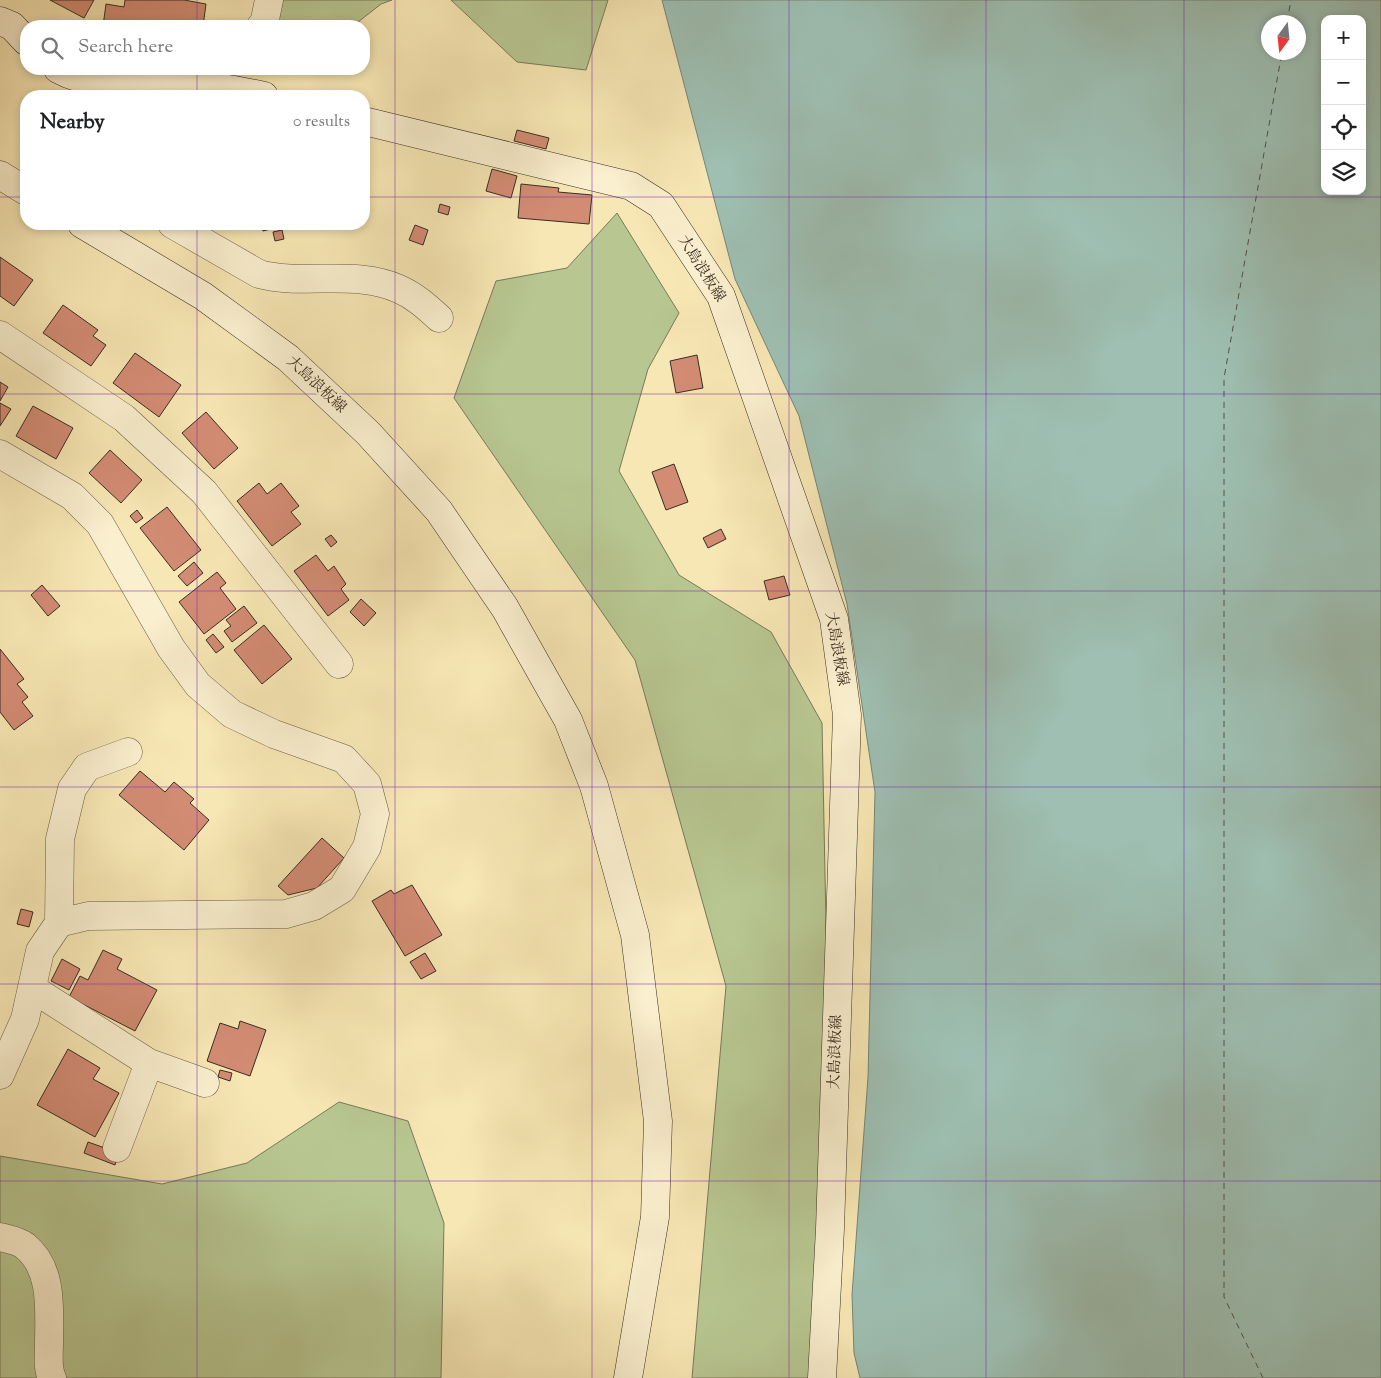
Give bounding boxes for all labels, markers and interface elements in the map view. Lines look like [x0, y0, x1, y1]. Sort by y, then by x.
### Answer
north arrow [1261, 15, 1306, 60]
map controls [1321, 15, 1366, 195]
button: + [1321, 15, 1366, 60]
search box [20, 20, 370, 75]
icon: search [38, 34, 66, 62]
text: Search here [78, 34, 173, 61]
button: − [1321, 60, 1366, 105]
button: locate [1321, 105, 1366, 150]
text: Nearby [40, 108, 105, 138]
text: 0 results [293, 111, 350, 134]
button: layers [1321, 150, 1366, 195]
street label: 大島浪板線 [672, 232, 730, 306]
street label: 大島浪板線 [281, 352, 351, 418]
street label: 大島浪板線 [819, 610, 853, 688]
street label: 大島浪板線 [824, 1014, 848, 1090]

